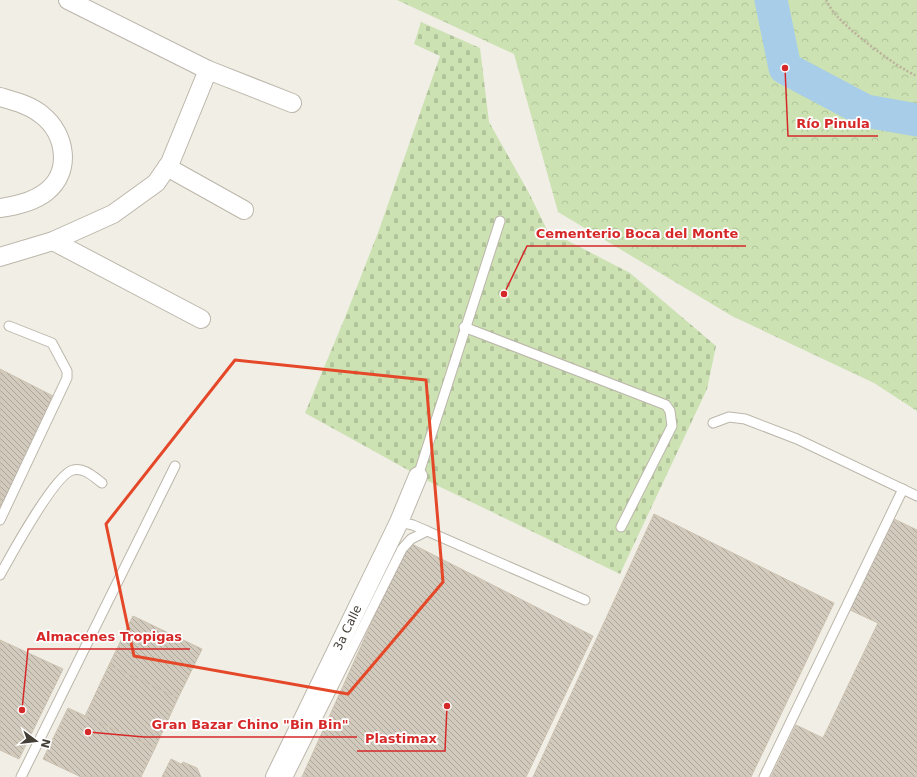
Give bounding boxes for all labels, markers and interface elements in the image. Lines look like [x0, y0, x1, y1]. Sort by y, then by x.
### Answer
callout: Río Pinula [788, 111, 878, 136]
text: Río Pinula [796, 116, 870, 131]
callout: Cementerio Boca del Monte [527, 221, 746, 246]
text: Cementerio Boca del Monte [536, 226, 738, 241]
street label: 3a Calle [331, 603, 365, 653]
callout: Almacenes Tropigas [28, 624, 190, 649]
text: Almacenes Tropigas [36, 629, 182, 644]
callout: Gran Bazar Chino "Bin Bin" [144, 712, 357, 737]
text: Gran Bazar Chino "Bin Bin" [152, 717, 348, 732]
north arrow [16, 721, 56, 761]
callout: Plastimax [357, 726, 445, 751]
text: Plastimax [365, 731, 438, 746]
text: N [38, 737, 53, 750]

